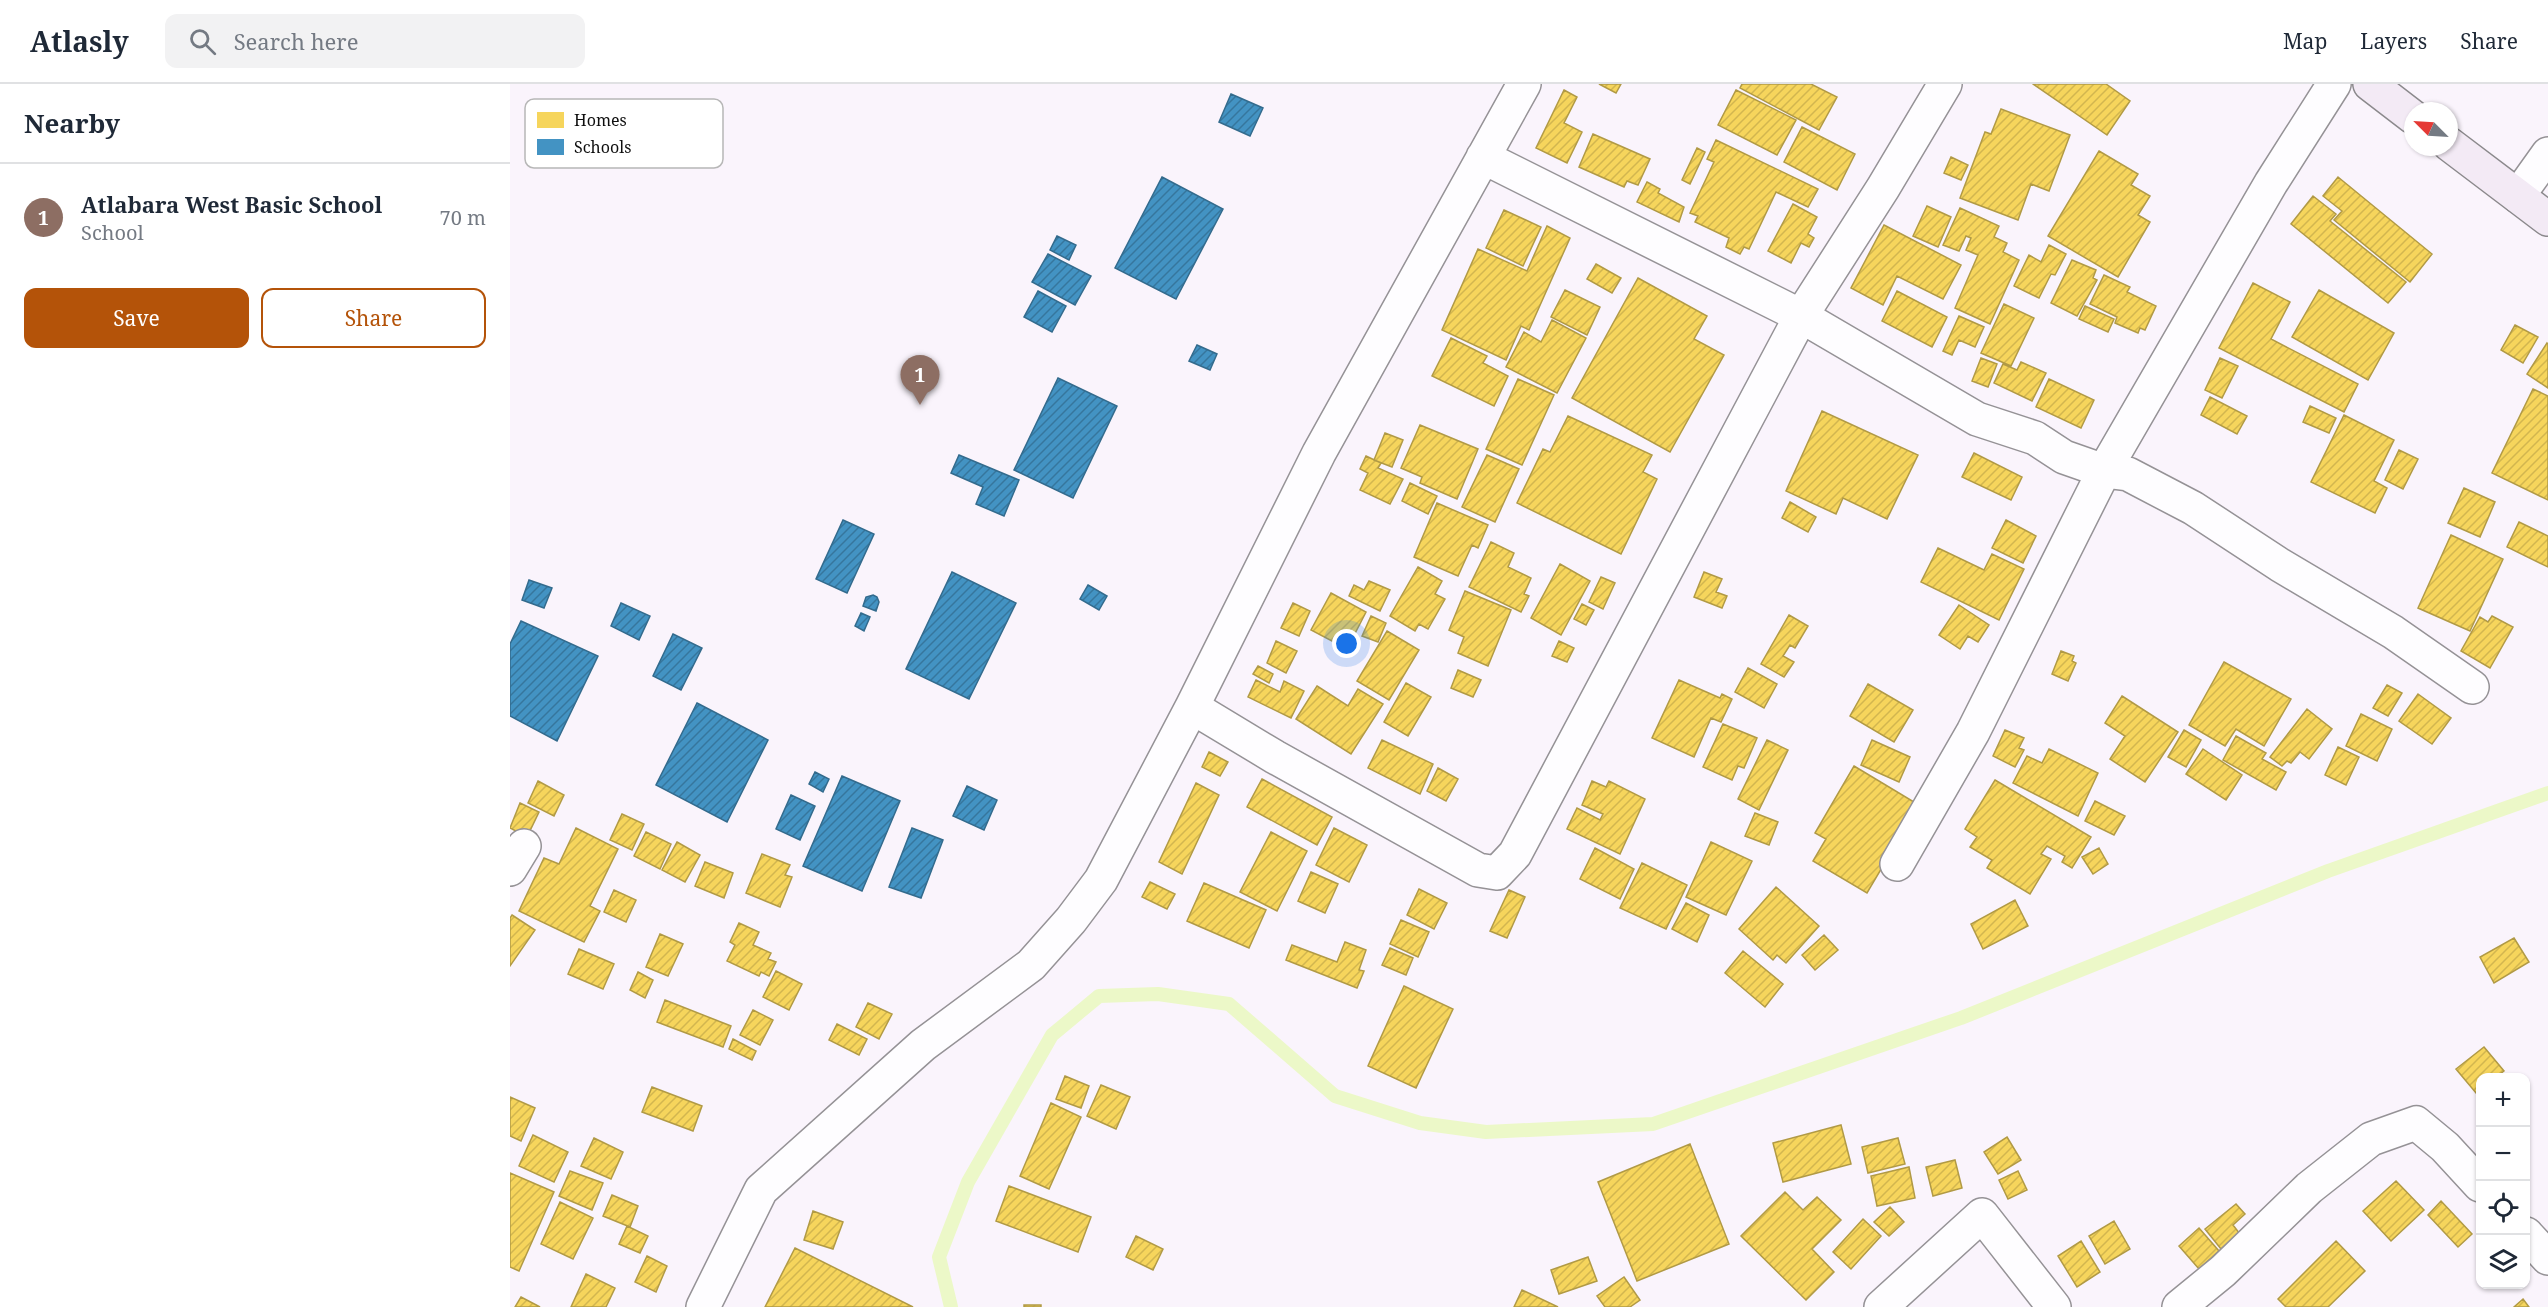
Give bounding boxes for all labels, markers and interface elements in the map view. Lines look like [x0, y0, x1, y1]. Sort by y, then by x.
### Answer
search box [165, 14, 585, 68]
text: Atlasly [30, 22, 129, 60]
icon: search [186, 25, 219, 58]
text: Search here [234, 26, 359, 56]
text: Map [2283, 27, 2327, 55]
text: Layers [2360, 27, 2427, 55]
text: Share [2460, 27, 2518, 55]
legend [525, 99, 723, 168]
north arrow [2404, 102, 2458, 156]
text: Nearby [24, 105, 120, 141]
text: Homes [574, 109, 627, 131]
text: Schools [574, 136, 631, 158]
text: Atlabara West Basic School [81, 189, 382, 219]
text: 1 [38, 204, 49, 231]
text: 70 m [440, 204, 486, 231]
text: School [81, 219, 144, 246]
button: Save [24, 288, 249, 348]
button: Share [261, 288, 486, 348]
pin: 1 [900, 356, 940, 405]
your location [1332, 629, 1361, 658]
map controls [2476, 1073, 2530, 1289]
button: + [2476, 1073, 2530, 1127]
button: − [2476, 1127, 2530, 1181]
button: locate [2476, 1181, 2530, 1235]
button: layers [2476, 1235, 2530, 1289]

